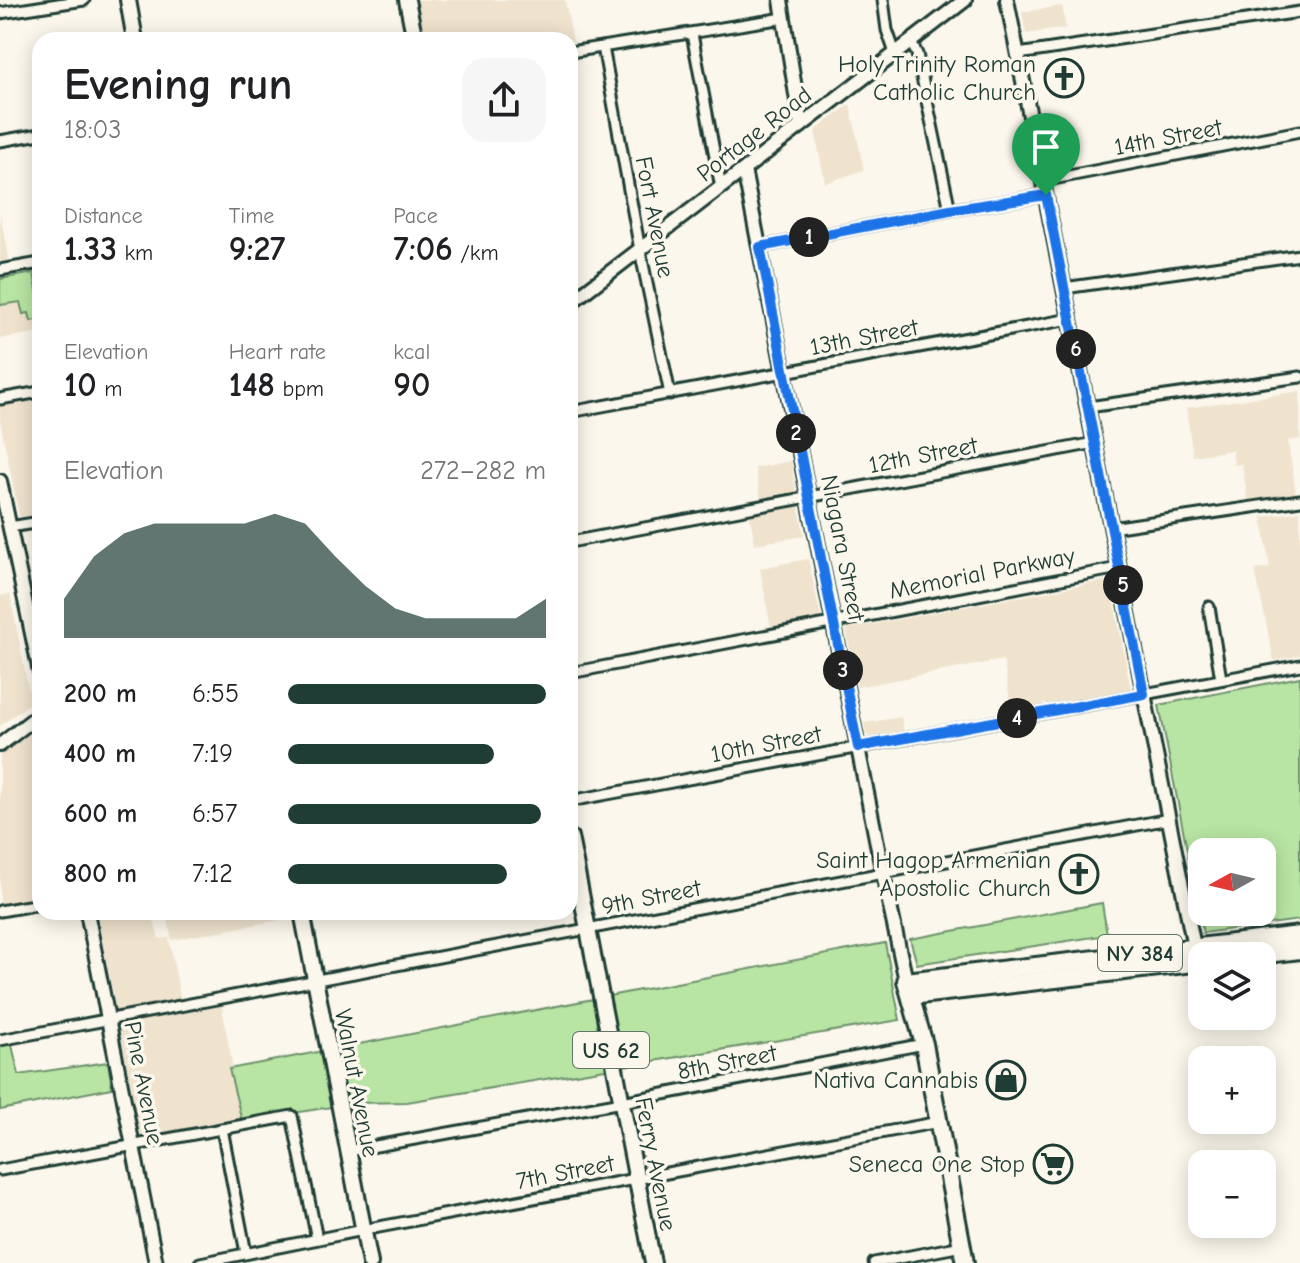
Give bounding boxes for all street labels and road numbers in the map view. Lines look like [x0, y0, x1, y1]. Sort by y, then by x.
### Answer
street label: Portage Road [691, 81, 817, 187]
street label: 14th Street [1112, 113, 1225, 161]
street label: Fort Avenue [630, 154, 680, 280]
street label: 13th Street [808, 313, 922, 361]
street label: 12th Street [866, 431, 981, 479]
street label: Niagara Street [815, 473, 871, 625]
street label: Memorial Parkway [887, 541, 1077, 605]
street label: 10th Street [708, 719, 825, 768]
street label: 9th Street [599, 873, 704, 920]
road number: NY 384 [1098, 935, 1182, 971]
street label: Walnut Avenue [329, 1007, 385, 1159]
street label: Pine Avenue [118, 1019, 170, 1147]
road number: US 62 [573, 1032, 649, 1068]
street label: 8th Street [675, 1038, 780, 1085]
street label: Ferry Avenue [629, 1095, 683, 1233]
street label: 7th Street [514, 1149, 617, 1195]

